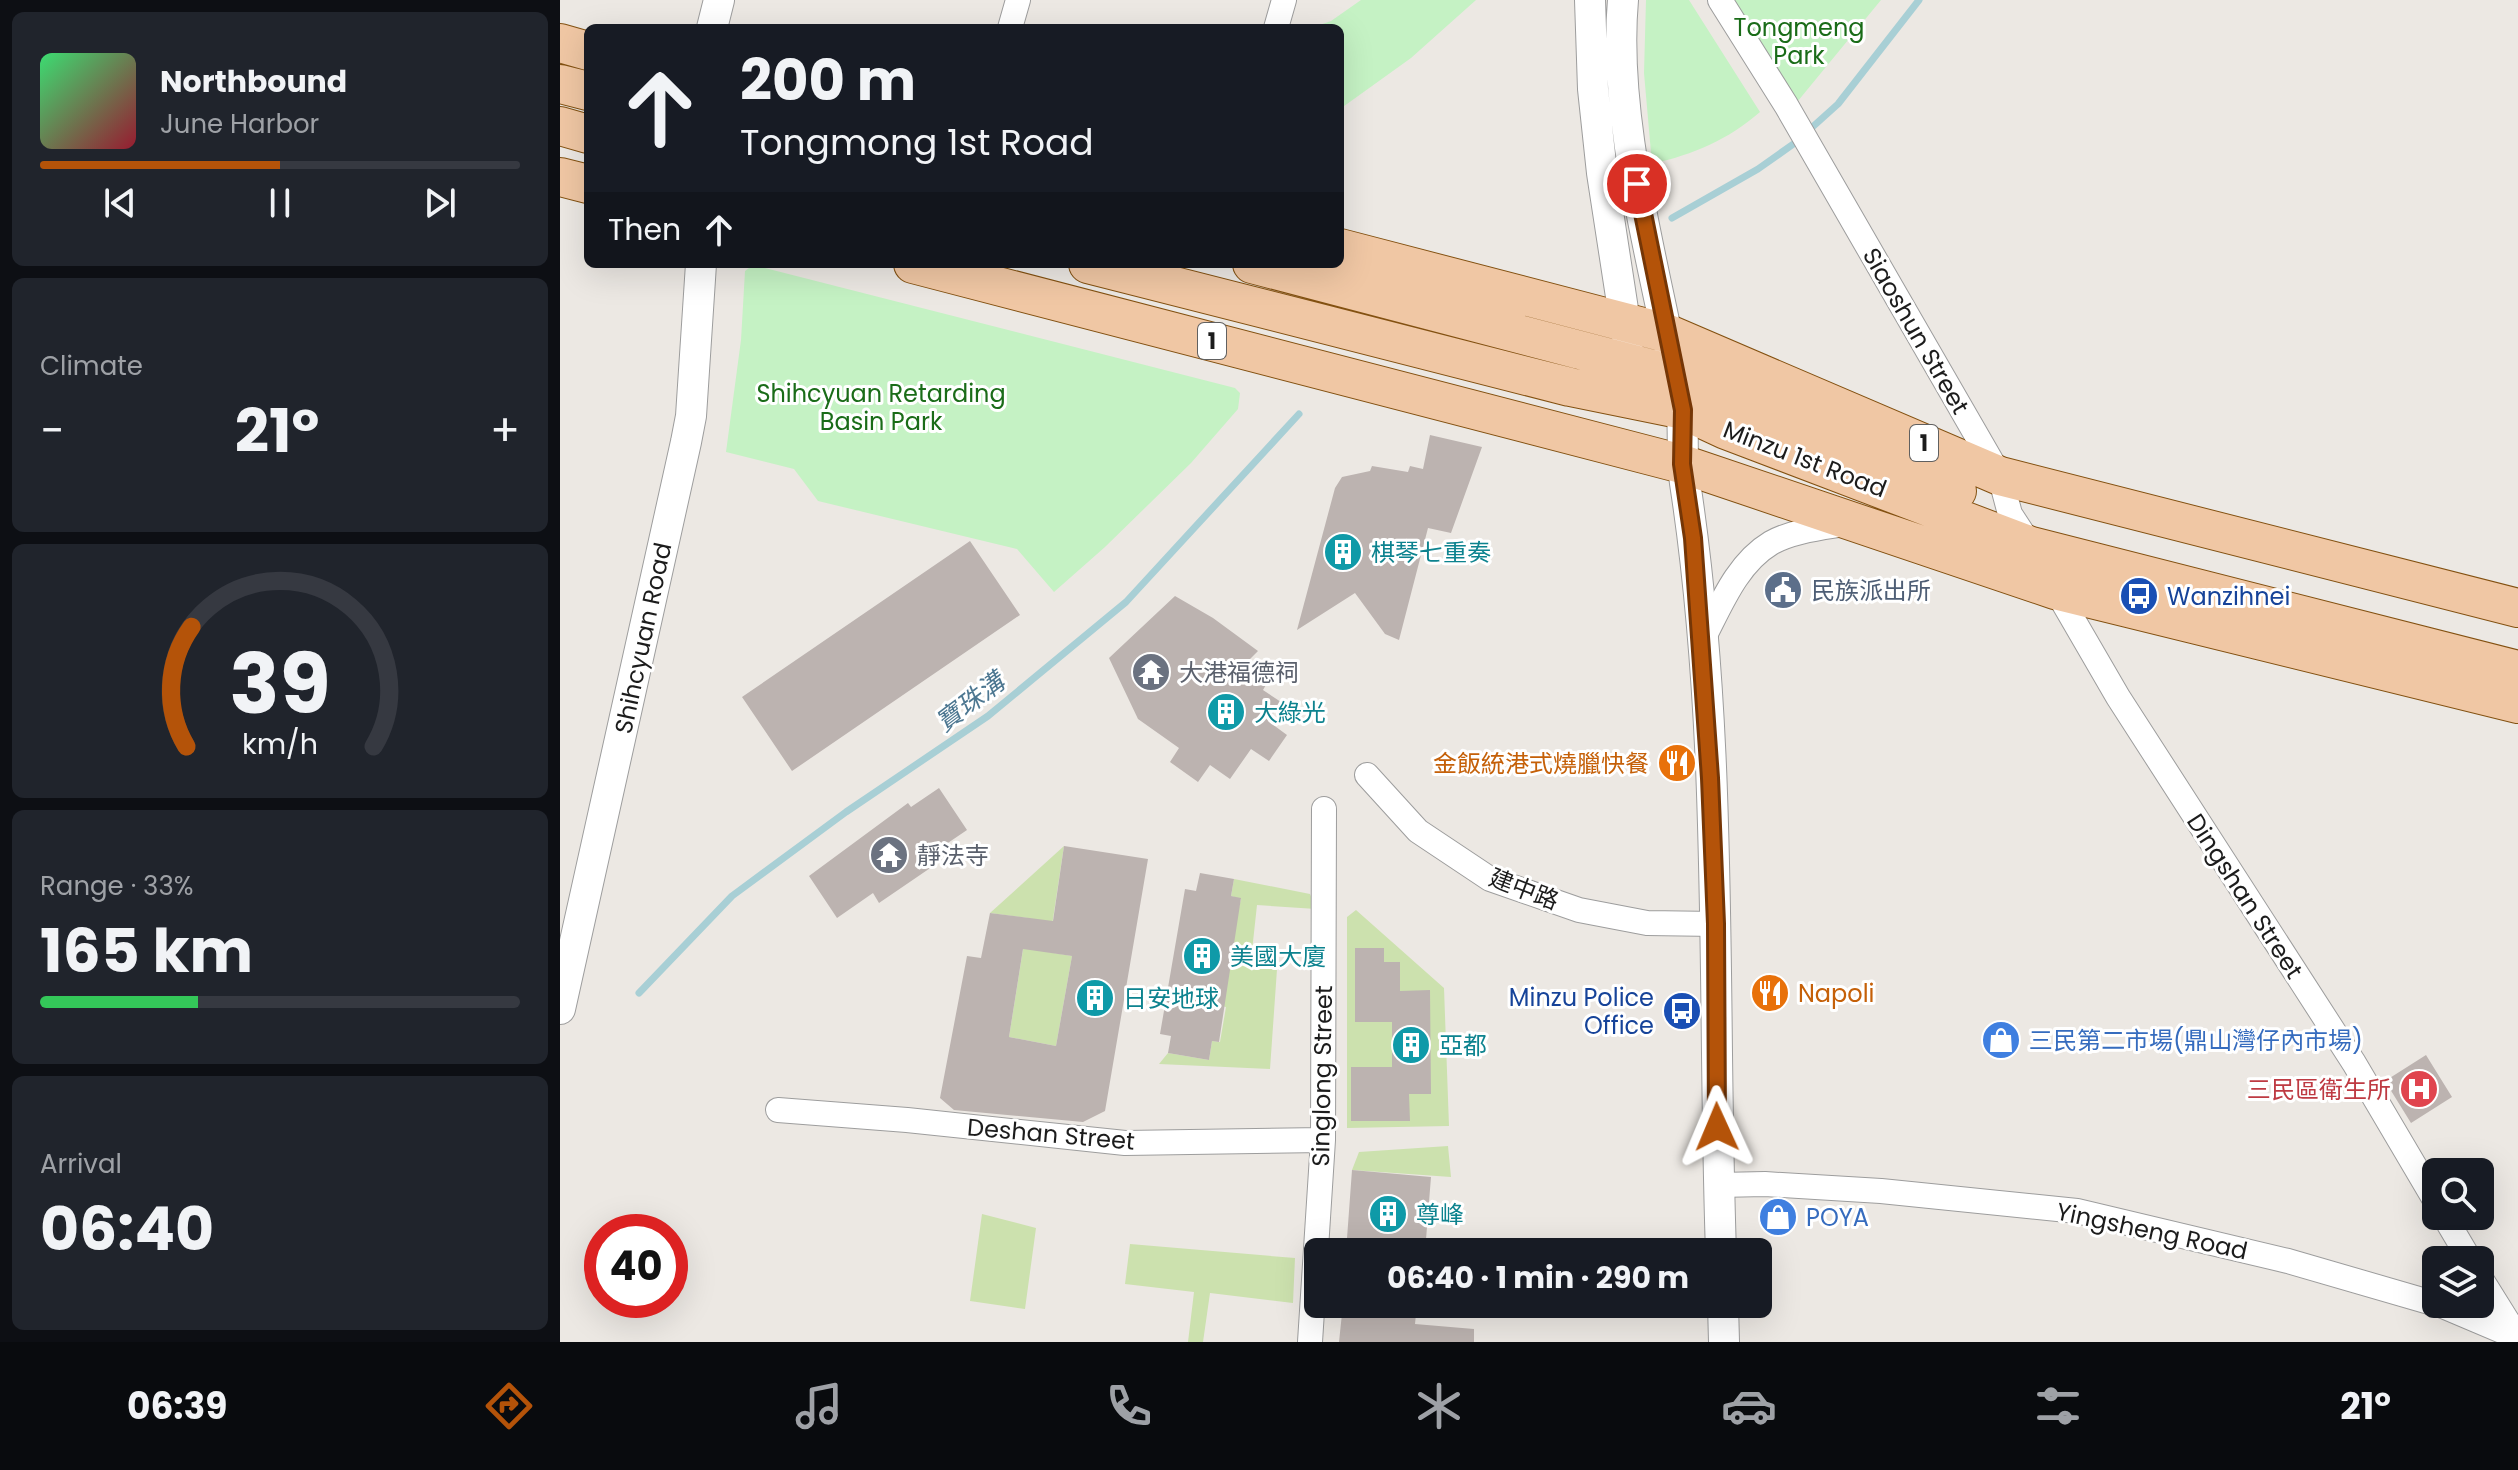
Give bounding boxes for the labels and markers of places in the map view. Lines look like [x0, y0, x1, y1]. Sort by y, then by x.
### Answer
pin [1603, 150, 1671, 218]
building icon: 棋琴七重奏 [1322, 531, 1364, 573]
place label: 棋琴七重奏 [1371, 536, 1491, 569]
public building icon: 民族派出所 [1762, 569, 1804, 611]
place label: 民族派出所 [1811, 574, 1931, 607]
bus stop icon: Wanzihnei [2118, 575, 2160, 617]
place label: Wanzihnei [2167, 580, 2290, 613]
temple icon: 大港福德祠 [1130, 651, 1172, 693]
place label: 大港福德祠 [1179, 656, 1299, 689]
building icon: 大綠光 [1205, 691, 1247, 733]
place label: 大綠光 [1254, 696, 1326, 729]
restaurant icon: 金飯統港式燒臘快餐 [1656, 742, 1698, 784]
place label: 金飯統港式燒臘快餐 [1433, 747, 1649, 780]
temple icon: 靜法寺 [868, 834, 910, 876]
place label: 靜法寺 [917, 839, 989, 872]
building icon: 美國大廈 [1181, 935, 1223, 977]
place label: 美國大廈 [1230, 940, 1326, 973]
restaurant icon: Napoli [1749, 972, 1791, 1014]
building icon: 日安地球 [1074, 977, 1116, 1019]
place label: Napoli [1798, 977, 1875, 1010]
place label: Minzu Police Office [1509, 981, 1654, 1042]
place label: 日安地球 [1123, 982, 1219, 1015]
bus stop icon: Minzu Police Office [1661, 990, 1703, 1032]
shop icon: 三民第二市場(鼎山灣仔內市場) [1980, 1019, 2022, 1061]
building icon: 亞都 [1390, 1024, 1432, 1066]
place label: 三民第二市場(鼎山灣仔內市場) [2029, 1024, 2363, 1057]
place label: 亞都 [1439, 1029, 1487, 1062]
hospital icon: 三民區衛生所 [2398, 1068, 2440, 1110]
place label: 三民區衛生所 [2247, 1073, 2391, 1106]
building icon: 尊峰 [1367, 1193, 1409, 1235]
shop icon: POYA [1757, 1196, 1799, 1238]
place label: 尊峰 [1416, 1198, 1464, 1231]
place label: POYA [1806, 1201, 1869, 1234]

